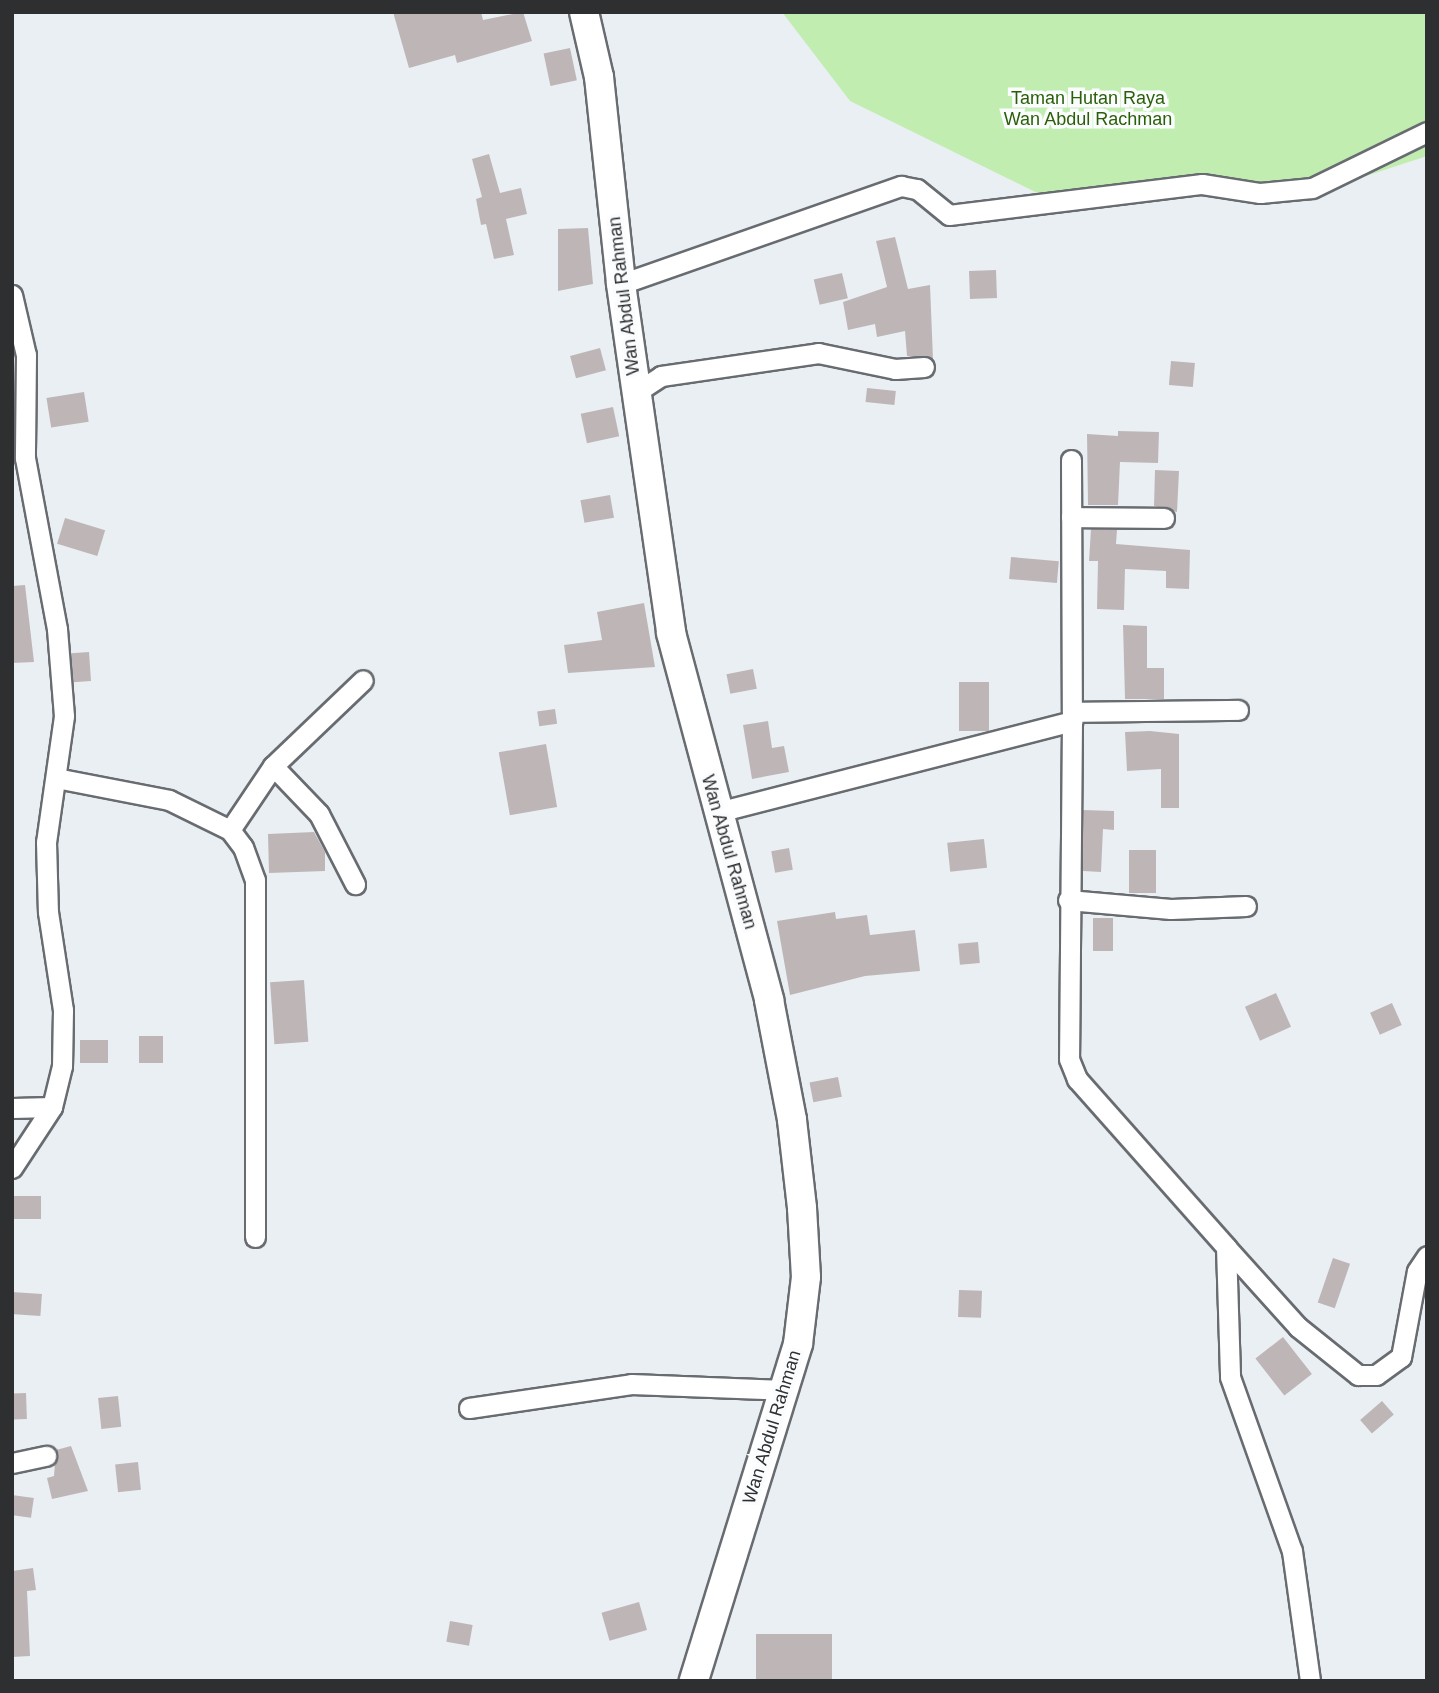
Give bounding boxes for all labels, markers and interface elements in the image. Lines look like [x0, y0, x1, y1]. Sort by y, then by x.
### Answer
park label: Taman Hutan Raya Wan Abdul Rachman [1003, 88, 1173, 130]
street label: Wan Abdul Rahman [604, 215, 644, 377]
street label: Wan Abdul Rahman [697, 772, 761, 932]
street label: Wan Abdul Rahman [738, 1347, 806, 1507]

